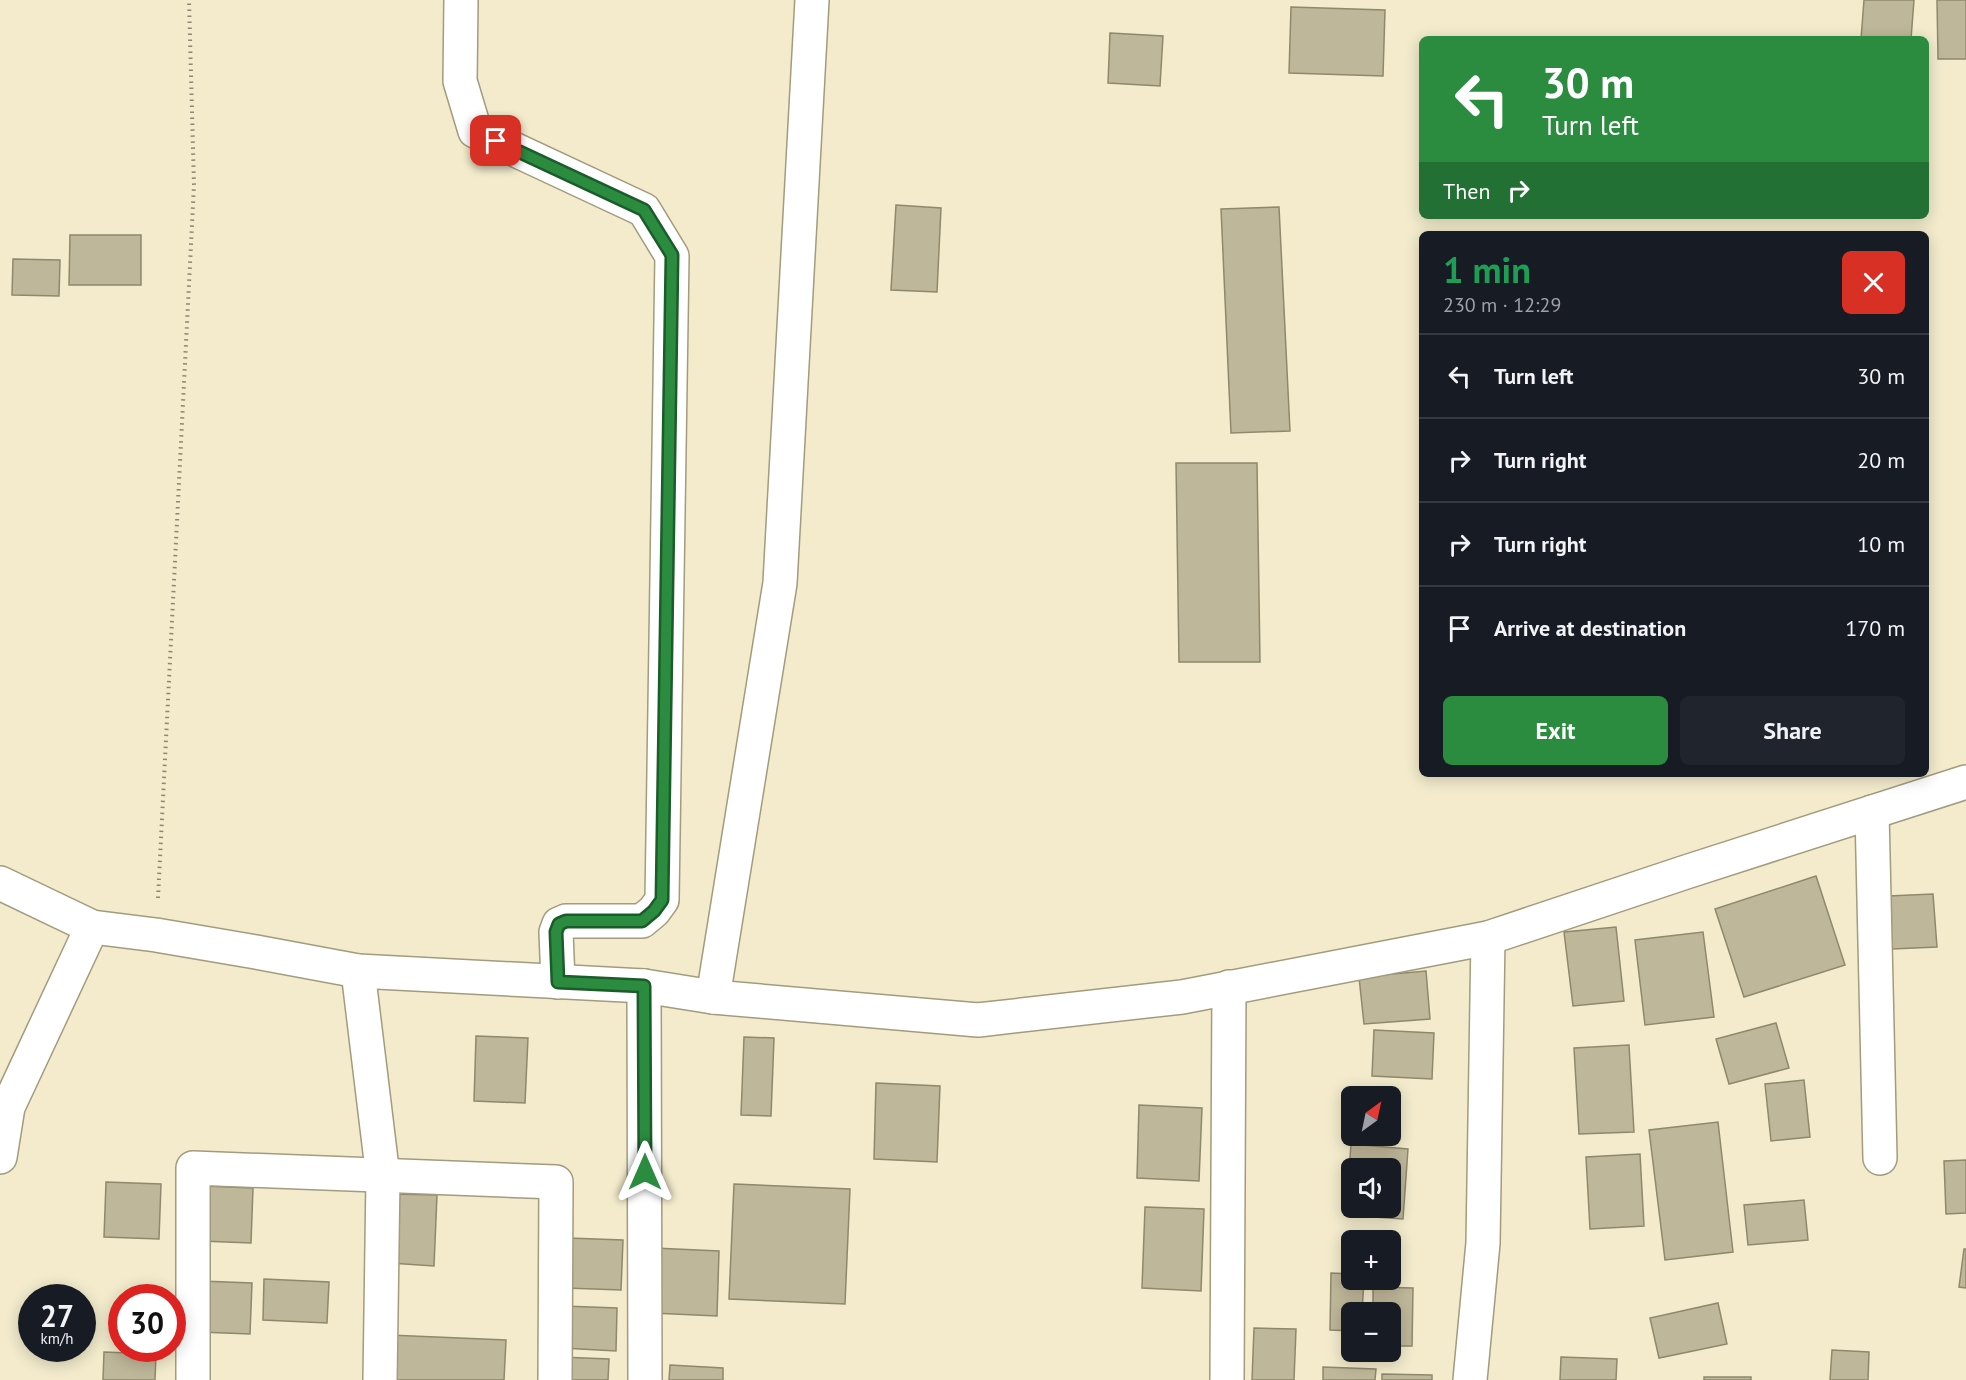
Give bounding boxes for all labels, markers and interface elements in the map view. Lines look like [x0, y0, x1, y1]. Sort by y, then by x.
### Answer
text: 30 m [1542, 55, 1634, 110]
icon: left [1443, 60, 1521, 138]
text: Turn left [1542, 108, 1639, 142]
pin [470, 115, 521, 166]
icon: arrive [479, 124, 512, 157]
icon: right [1502, 174, 1535, 207]
text: Then [1443, 177, 1490, 205]
text: 1 min [1443, 246, 1531, 293]
button: close [1842, 251, 1905, 314]
text: 230 m · 12:29 [1443, 292, 1561, 318]
icon: left [1443, 360, 1476, 393]
text: Turn left [1494, 362, 1574, 390]
text: 30 m [1857, 362, 1905, 390]
icon: right [1443, 444, 1476, 477]
text: Turn right [1494, 446, 1586, 474]
text: 20 m [1857, 446, 1905, 474]
icon: right [1443, 528, 1476, 561]
text: Turn right [1494, 530, 1586, 558]
text: 10 m [1857, 530, 1905, 558]
icon: arrive [1443, 612, 1476, 645]
text: Arrive at destination [1494, 614, 1686, 642]
text: 170 m [1845, 614, 1905, 642]
button: Exit [1443, 696, 1668, 765]
button: Share [1680, 696, 1905, 765]
north arrow [1341, 1086, 1401, 1146]
map controls [1341, 1086, 1401, 1362]
position arrow [613, 1140, 677, 1204]
button: sound [1341, 1158, 1401, 1218]
button: + [1341, 1230, 1401, 1290]
speed limit sign: 30 [108, 1284, 186, 1362]
text: 27 [40, 1296, 74, 1335]
button: − [1341, 1302, 1401, 1362]
text: km/h [41, 1329, 73, 1348]

